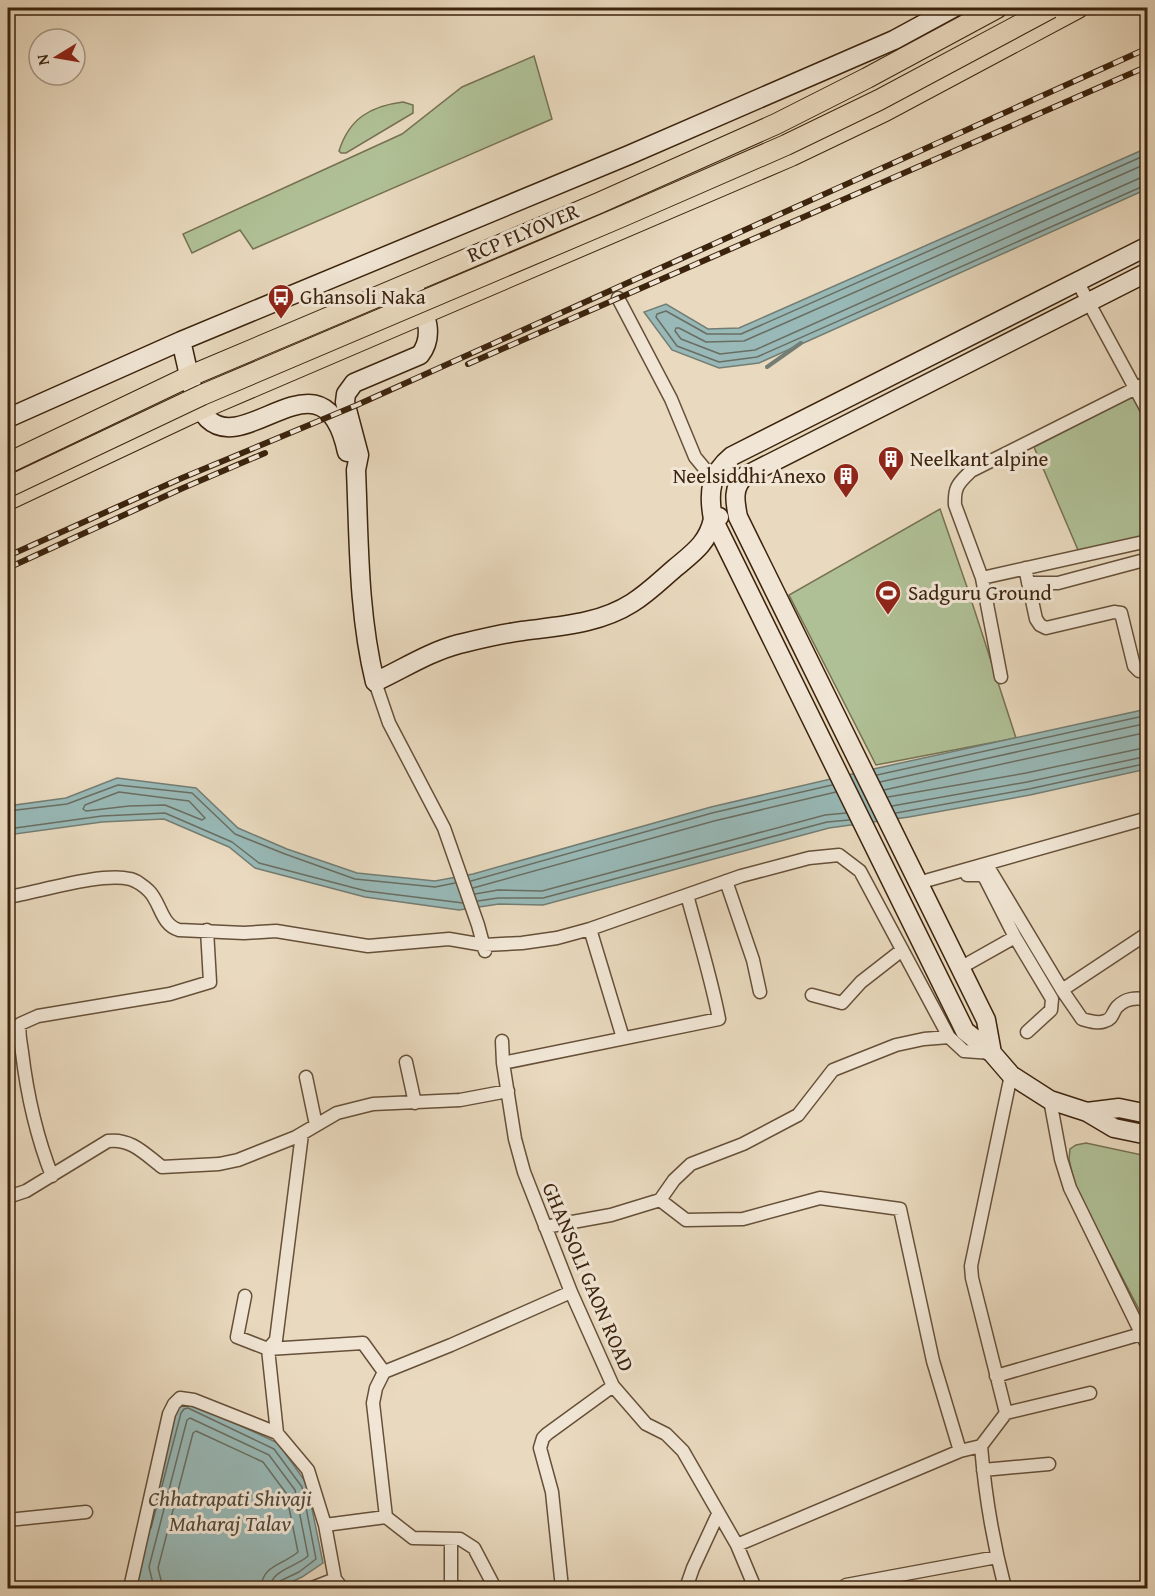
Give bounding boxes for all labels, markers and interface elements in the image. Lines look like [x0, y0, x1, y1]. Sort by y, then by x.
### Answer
north arrow [27, 27, 87, 87]
text: N [29, 52, 55, 67]
street label: RCP FLYOVER [462, 195, 584, 270]
place label: Ghansoli Naka [300, 281, 426, 312]
bus stop icon: Ghansoli Naka [266, 282, 296, 320]
place label: Neelkant alpine [910, 443, 1049, 474]
building icon: Neelkant alpine [876, 444, 906, 482]
place label: Neelsiddhi Anexo [673, 460, 826, 491]
building icon: Neelsiddhi Anexo [831, 461, 861, 499]
place label: Sadguru Ground [908, 577, 1052, 608]
sports icon: Sadguru Ground [873, 578, 903, 616]
street label: GHANSOLI GAON ROAD [535, 1177, 642, 1376]
water label: Chhatrapati Shivaji Maharaj Talav [148, 1482, 312, 1539]

